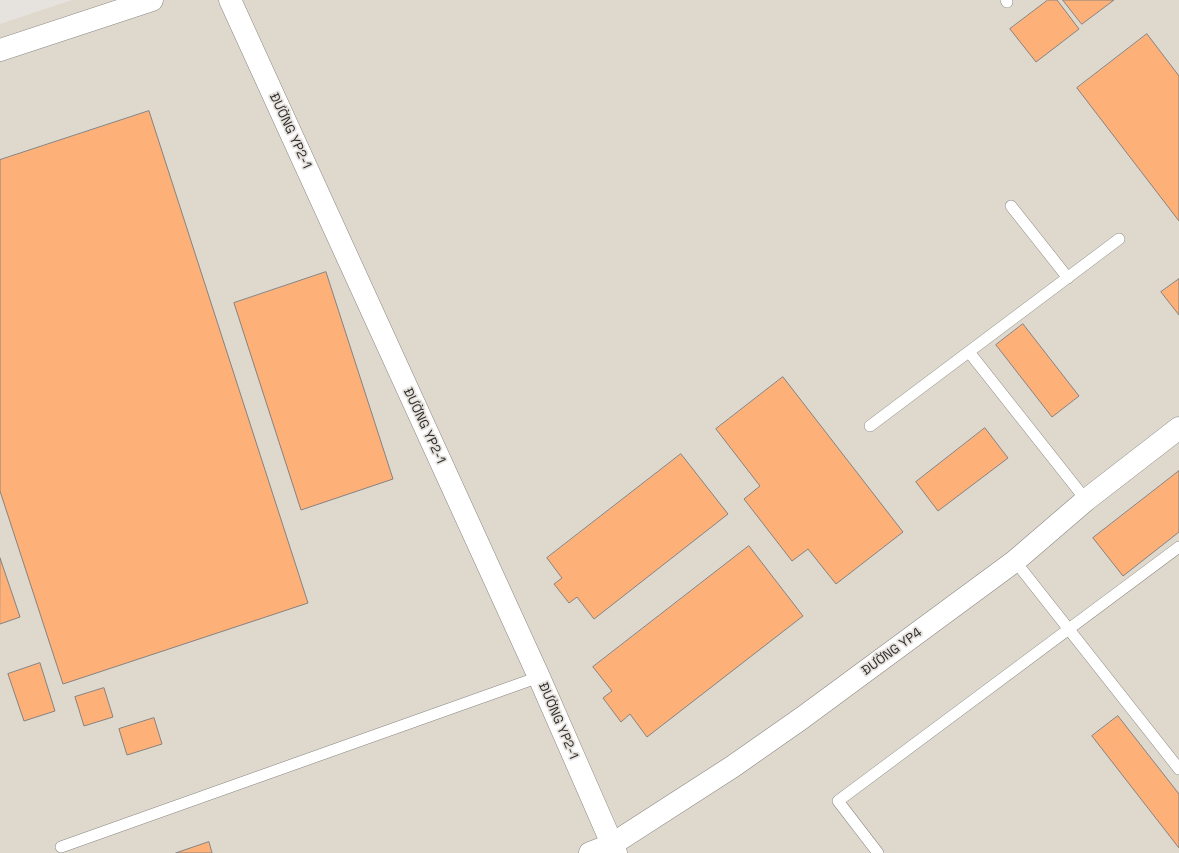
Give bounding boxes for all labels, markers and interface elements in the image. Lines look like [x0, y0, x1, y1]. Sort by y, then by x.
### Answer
street label: ĐƯỜNG YP2-1 [266, 91, 314, 171]
street label: ĐƯỜNG YP2-1 [400, 386, 448, 466]
street label: ĐƯỜNG YP4 [859, 625, 925, 679]
street label: ĐƯỜNG YP2-1 [535, 680, 581, 762]

